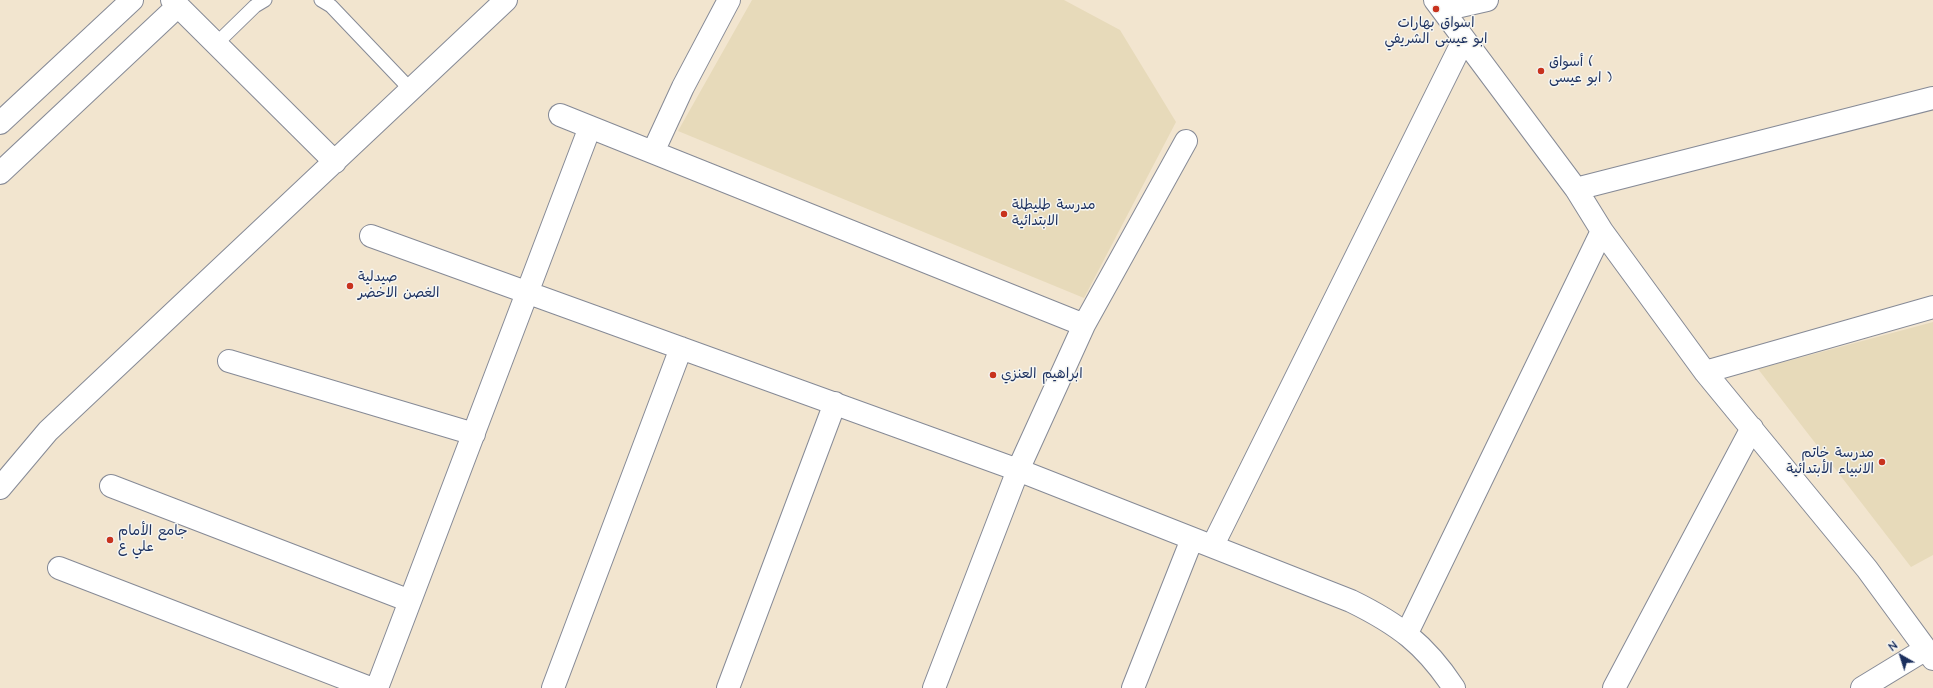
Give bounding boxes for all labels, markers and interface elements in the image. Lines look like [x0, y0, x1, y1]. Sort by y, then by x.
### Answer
marker: اسواق بهارات ابو عيسى الشريفي [1431, 4, 1441, 14]
place label: اسواق بهارات ابو عيسى الشريفي [1385, 16, 1487, 48]
place label: أسواق ( ابو عيسى ) [1549, 55, 1612, 88]
marker: أسواق ( ابو عيسى ) [1536, 66, 1546, 76]
place label: مدرسة طليطلة الابتدائية [1012, 198, 1096, 230]
marker: مدرسة طليطلة الابتدائية [999, 209, 1009, 219]
place label: صيدلية الغصن الاخضر [358, 270, 439, 302]
marker: صيدلية الغصن الاخضر [345, 281, 355, 291]
place label: ابراهيم العنزي [1001, 367, 1083, 383]
marker: ابراهيم العنزي [988, 370, 998, 380]
place label: مدرسة خاتم الانبياء الأبتدائية [1786, 446, 1874, 478]
marker: مدرسة خاتم الانبياء الأبتدائية [1877, 457, 1887, 467]
place label: جامع الأمام علي ع [118, 524, 188, 556]
marker: جامع الأمام علي ع [105, 535, 115, 545]
north arrow [1881, 636, 1921, 676]
text: N [1886, 638, 1901, 654]

